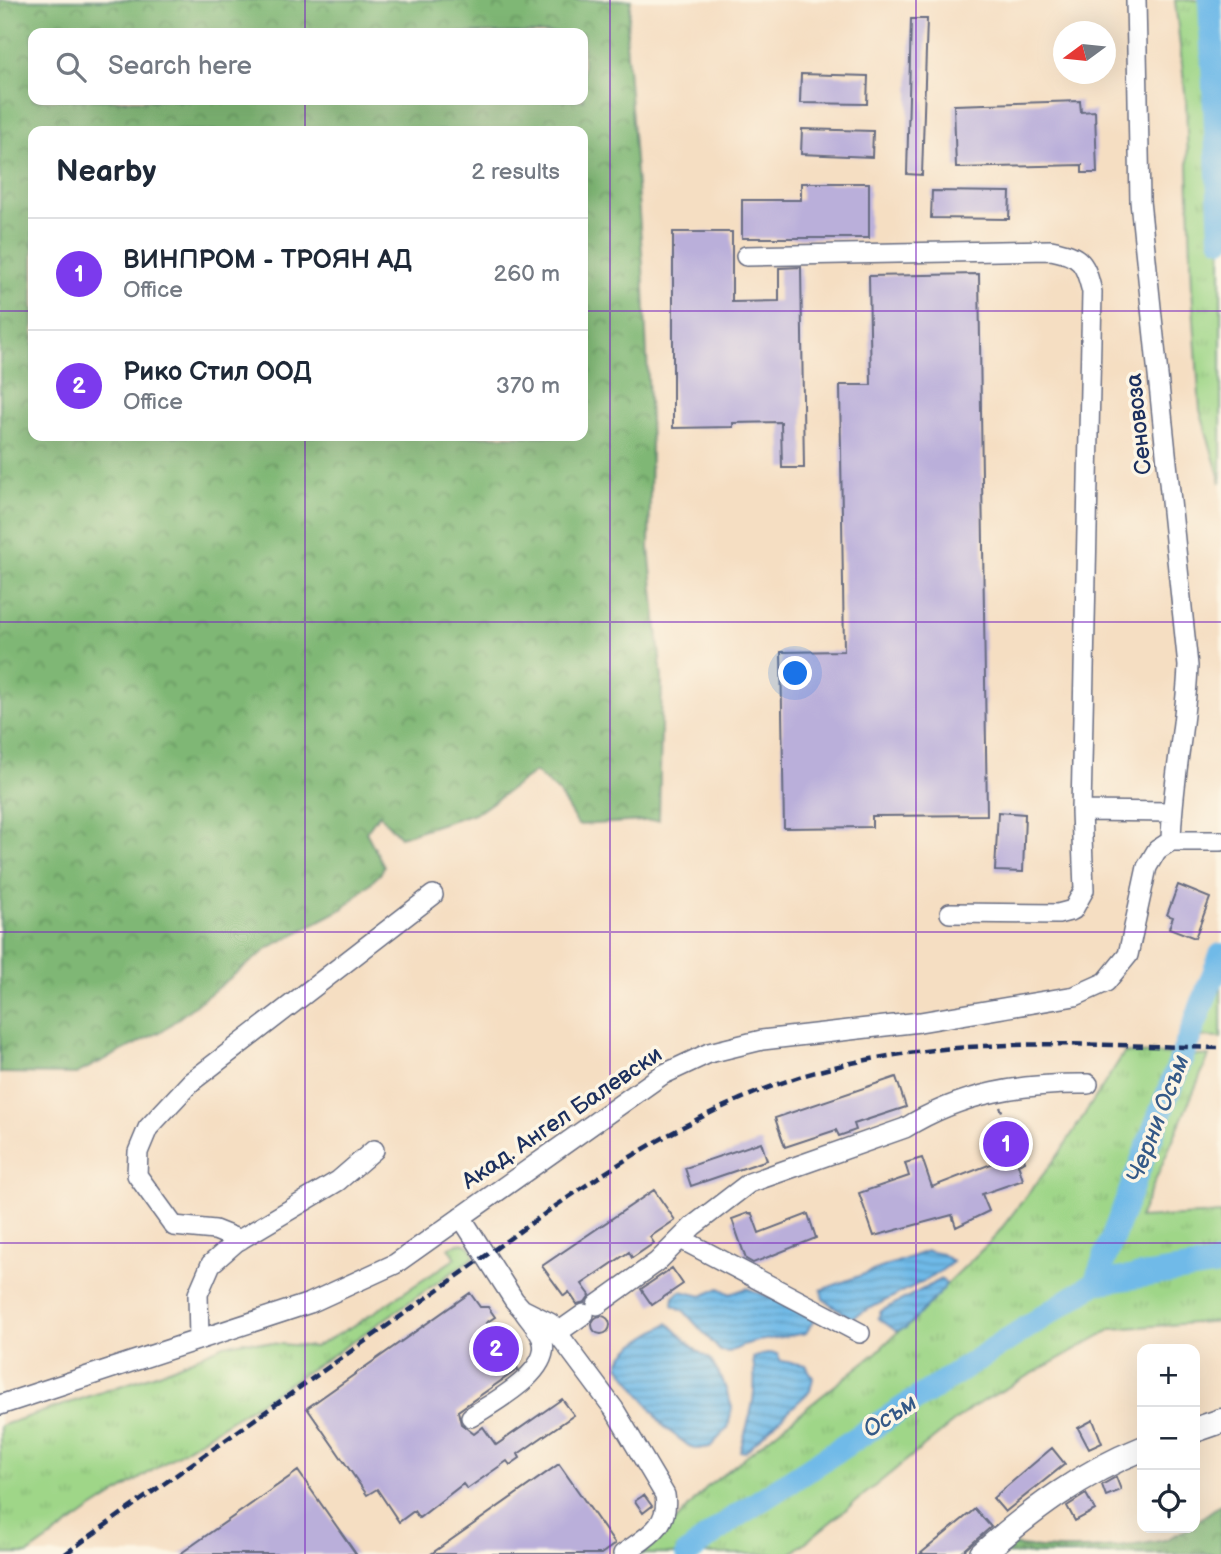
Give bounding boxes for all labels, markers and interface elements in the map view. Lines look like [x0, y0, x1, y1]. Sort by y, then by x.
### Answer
north arrow [1053, 21, 1116, 84]
search box [28, 28, 588, 105]
icon: search [52, 48, 90, 86]
text: Search here [108, 51, 252, 82]
text: Nearby [56, 154, 156, 190]
text: 2 results [471, 158, 560, 186]
text: ВИНПРОМ - ТРОЯН АД [123, 245, 412, 276]
text: 1 [74, 260, 84, 288]
text: 260 m [494, 260, 560, 288]
text: Office [123, 276, 183, 304]
text: Рико Стил ООД [123, 357, 311, 388]
street label: Сеновоза [1120, 371, 1158, 476]
text: 2 [72, 372, 86, 400]
text: 370 m [496, 372, 560, 400]
text: Office [123, 388, 183, 416]
your location [778, 656, 812, 690]
street label: Акад. Ангел Балевски [456, 1040, 668, 1196]
water label: Черни Осъм [1120, 1051, 1196, 1187]
pin: 1 [983, 1118, 1029, 1170]
pin: 2 [473, 1323, 519, 1375]
map controls [1137, 1344, 1200, 1533]
button: + [1137, 1344, 1200, 1407]
water label: Осъм [858, 1388, 923, 1444]
button: − [1137, 1407, 1200, 1470]
button: locate [1137, 1470, 1200, 1533]

